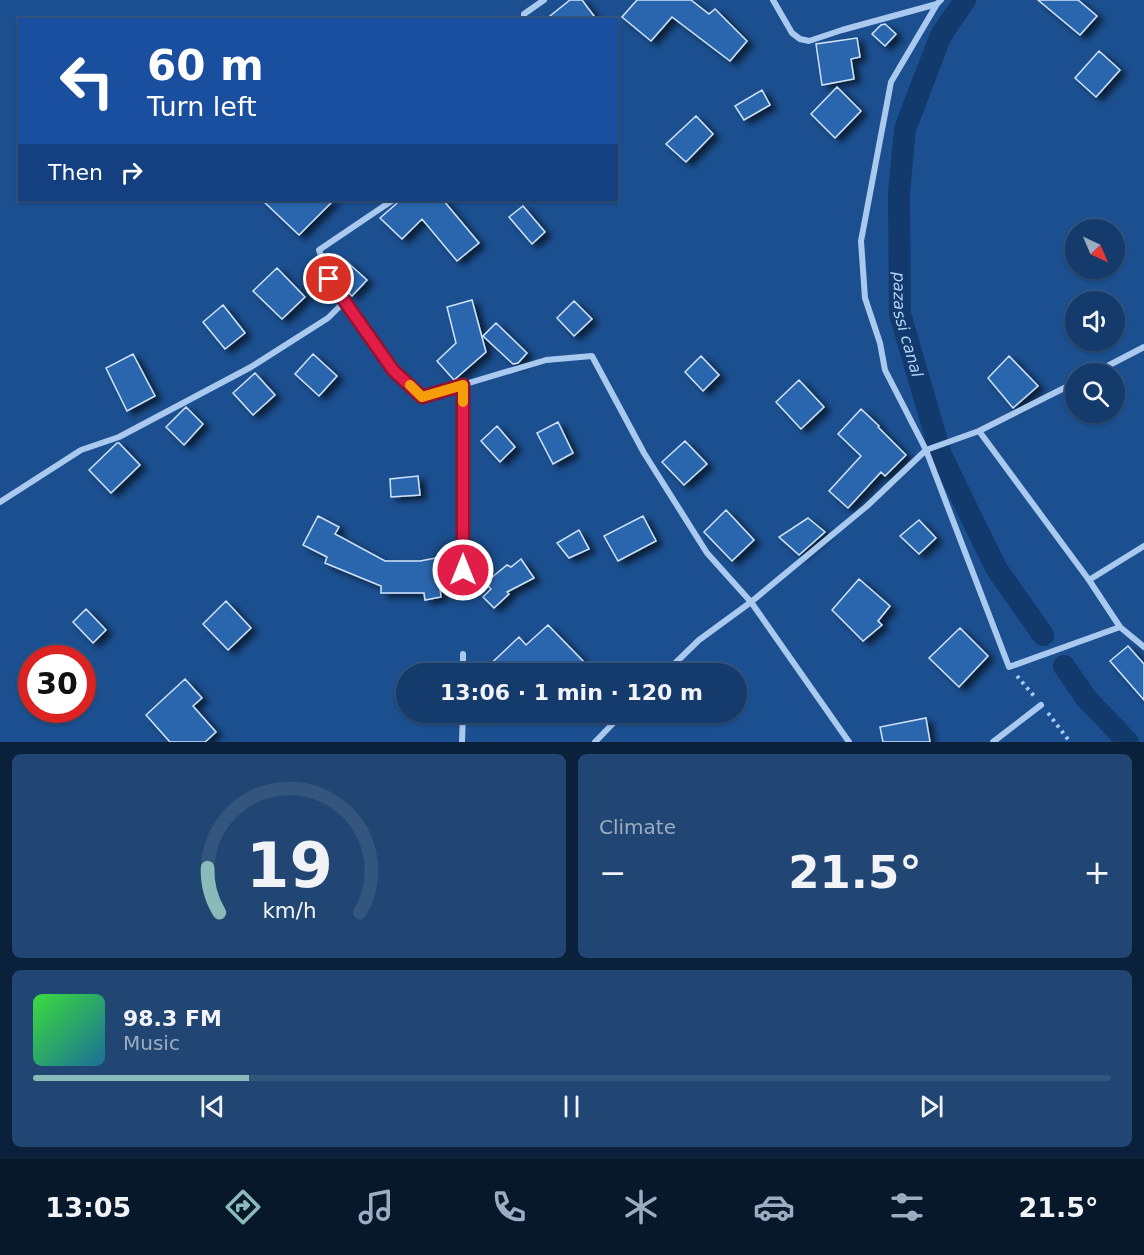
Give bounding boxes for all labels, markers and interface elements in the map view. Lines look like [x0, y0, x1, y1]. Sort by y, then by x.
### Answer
text: 60 m [147, 41, 264, 90]
icon: left [48, 42, 126, 120]
text: Turn left [147, 91, 257, 122]
icon: right [115, 156, 148, 189]
text: Then [48, 160, 103, 185]
north arrow [1065, 219, 1125, 279]
map controls [1065, 219, 1125, 423]
pin [303, 253, 354, 304]
icon: arrive [312, 262, 345, 295]
water label: pazassi canal [890, 271, 928, 380]
button: sound [1065, 291, 1125, 351]
button: search [1065, 363, 1125, 423]
position arrow [431, 538, 495, 602]
speed limit sign: 30 [18, 645, 96, 723]
text: 13:06 · 1 min · 120 m [440, 680, 703, 705]
text: Climate [599, 815, 676, 839]
text: 19 [246, 829, 332, 902]
text: 21.5° [788, 846, 922, 899]
text: − [599, 853, 627, 892]
text: + [1083, 853, 1111, 892]
text: km/h [262, 898, 316, 923]
text: 98.3 FM [123, 1006, 222, 1031]
text: Music [123, 1031, 180, 1055]
icon: previous [196, 1090, 229, 1123]
icon: pause [555, 1090, 588, 1123]
icon: next [915, 1090, 948, 1123]
icon: directions [222, 1186, 264, 1228]
icon: music [355, 1186, 397, 1228]
icon: phone [488, 1186, 530, 1228]
icon: climate [620, 1186, 662, 1228]
icon: car [753, 1186, 795, 1228]
icon: filters [886, 1186, 928, 1228]
text: 13:05 [45, 1192, 131, 1223]
text: 21.5° [1018, 1192, 1099, 1223]

